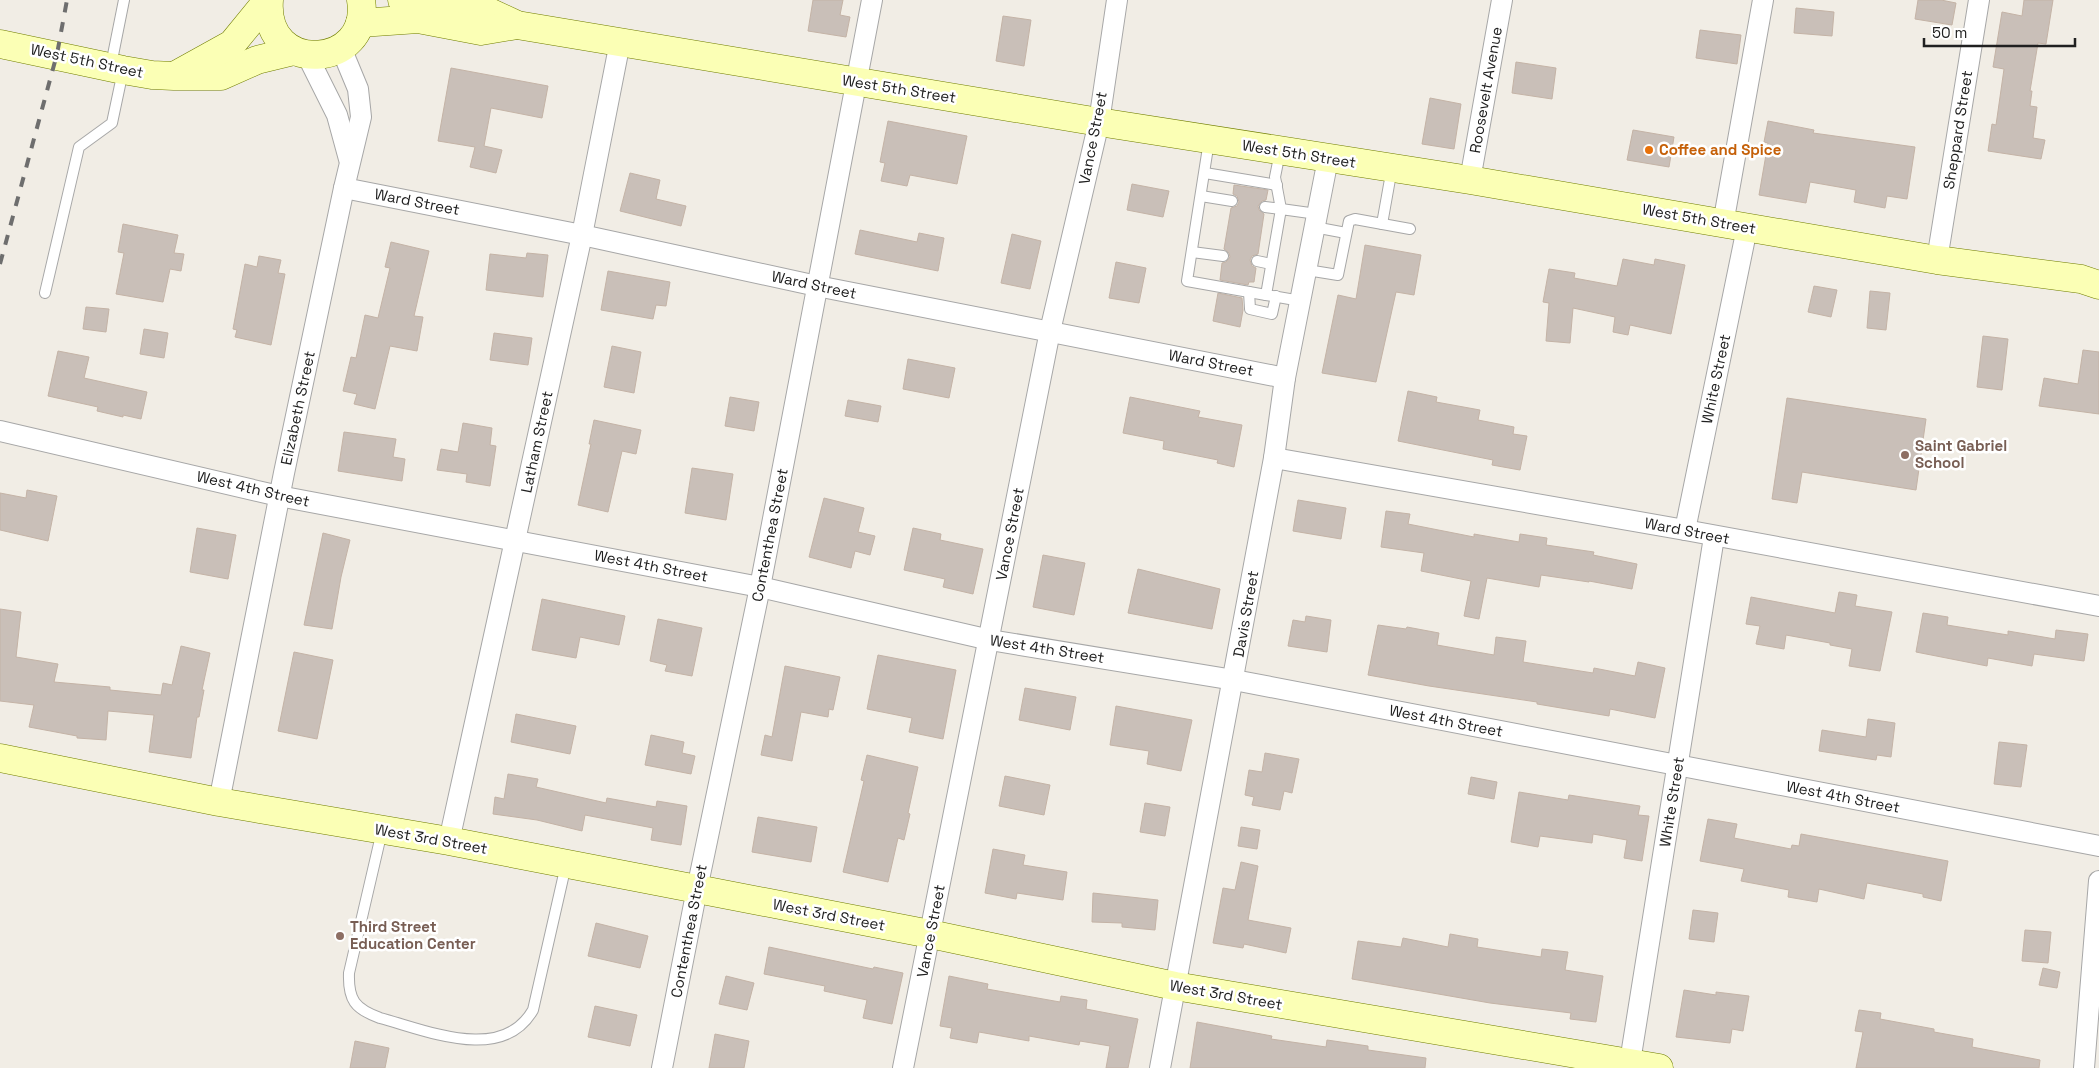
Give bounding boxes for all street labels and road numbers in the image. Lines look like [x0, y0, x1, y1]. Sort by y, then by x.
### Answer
street label: Roosevelt Avenue [1465, 25, 1506, 155]
street label: West 5th Street [29, 39, 145, 82]
street label: Sheppard Street [1939, 69, 1976, 191]
street label: West 5th Street [841, 70, 957, 107]
street label: Vance Street [1074, 90, 1111, 186]
street label: West 5th Street [1241, 135, 1357, 172]
street label: Ward Street [373, 184, 461, 219]
street label: West 5th Street [1641, 199, 1757, 238]
street label: Ward Street [770, 266, 858, 303]
street label: White Street [1697, 332, 1734, 425]
street label: Ward Street [1167, 345, 1255, 380]
street label: Elizabeth Street [276, 349, 319, 467]
street label: Latham Street [516, 389, 557, 495]
street label: West 4th Street [195, 466, 312, 511]
street label: Contenthea Street [747, 466, 792, 603]
street label: Vance Street [991, 486, 1028, 582]
street label: Ward Street [1643, 513, 1731, 548]
street label: West 4th Street [593, 545, 710, 586]
street label: Davis Street [1229, 569, 1262, 659]
street label: West 4th Street [989, 630, 1106, 667]
street label: West 4th Street [1388, 700, 1505, 741]
street label: White Street [1655, 755, 1688, 848]
street label: West 4th Street [1785, 776, 1902, 817]
street label: West 3rd Street [373, 819, 489, 858]
street label: Contenthea Street [666, 862, 711, 999]
street label: Vance Street [912, 883, 949, 979]
street label: West 3rd Street [771, 894, 887, 935]
street label: West 3rd Street [1168, 975, 1284, 1014]

